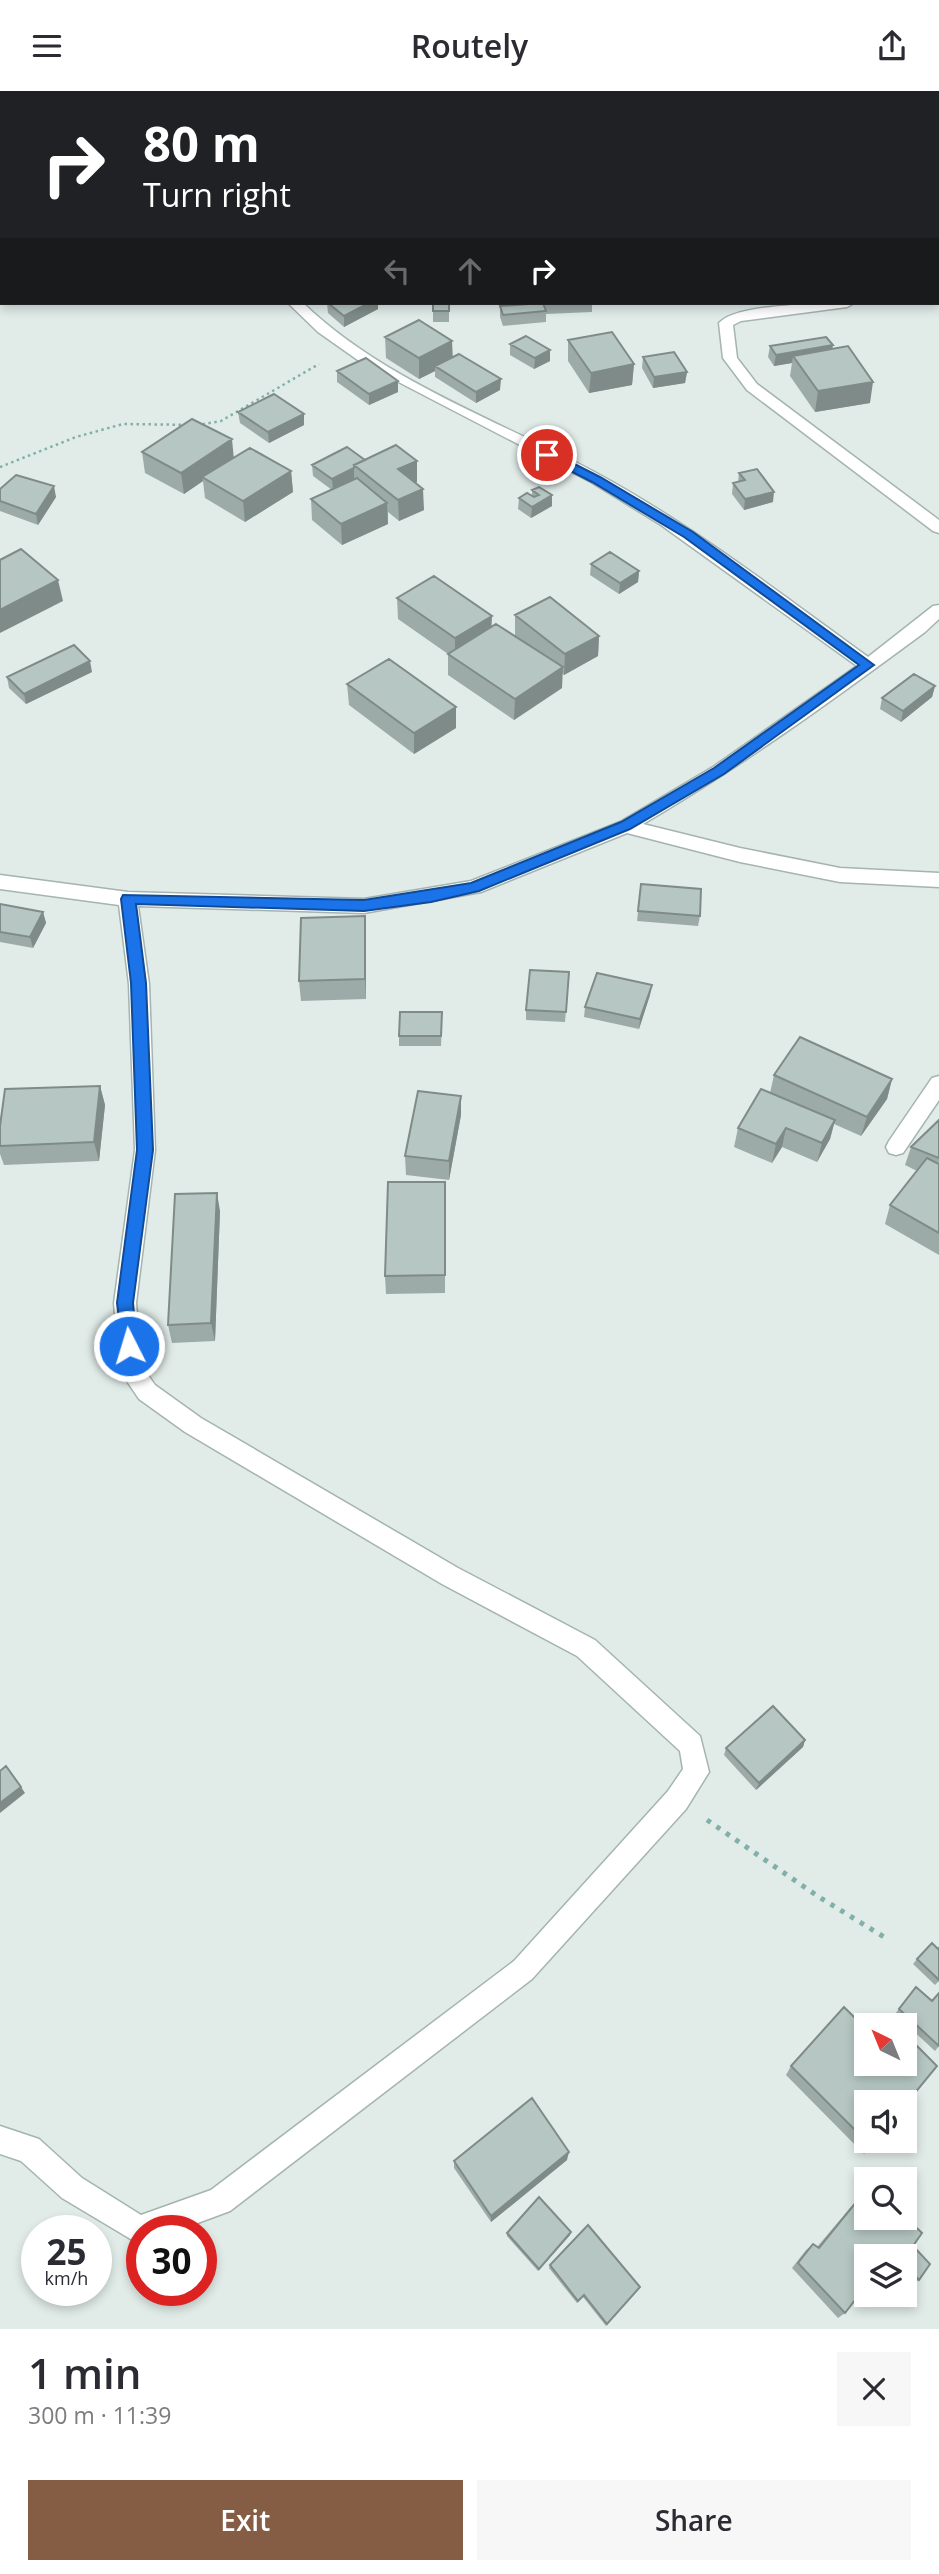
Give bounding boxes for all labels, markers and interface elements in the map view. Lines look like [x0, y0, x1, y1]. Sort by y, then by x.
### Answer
text: Routely [411, 24, 528, 67]
icon: menu [28, 27, 66, 65]
icon: share [873, 27, 911, 65]
text: 80 m [143, 110, 260, 176]
icon: right [28, 119, 119, 210]
text: Turn right [143, 173, 291, 216]
icon: left [378, 252, 416, 290]
icon: ahead [451, 252, 489, 290]
icon: right [524, 252, 562, 290]
pin [517, 425, 577, 485]
icon: arrive [528, 436, 566, 474]
position arrow [92, 1309, 166, 1383]
north arrow [854, 2013, 917, 2075]
map controls [854, 2013, 917, 2307]
button: sound [854, 2090, 917, 2153]
button: search [854, 2167, 917, 2230]
speed limit sign: 30 [126, 2215, 217, 2306]
text: 25 [46, 2228, 87, 2275]
button: layers [854, 2244, 917, 2307]
text: km/h [45, 2266, 88, 2290]
text: 1 min [28, 2344, 141, 2401]
button: close [837, 2352, 911, 2426]
text: 300 m · 11:39 [28, 2399, 171, 2431]
button: Exit [28, 2480, 463, 2560]
button: Share [477, 2480, 911, 2560]

